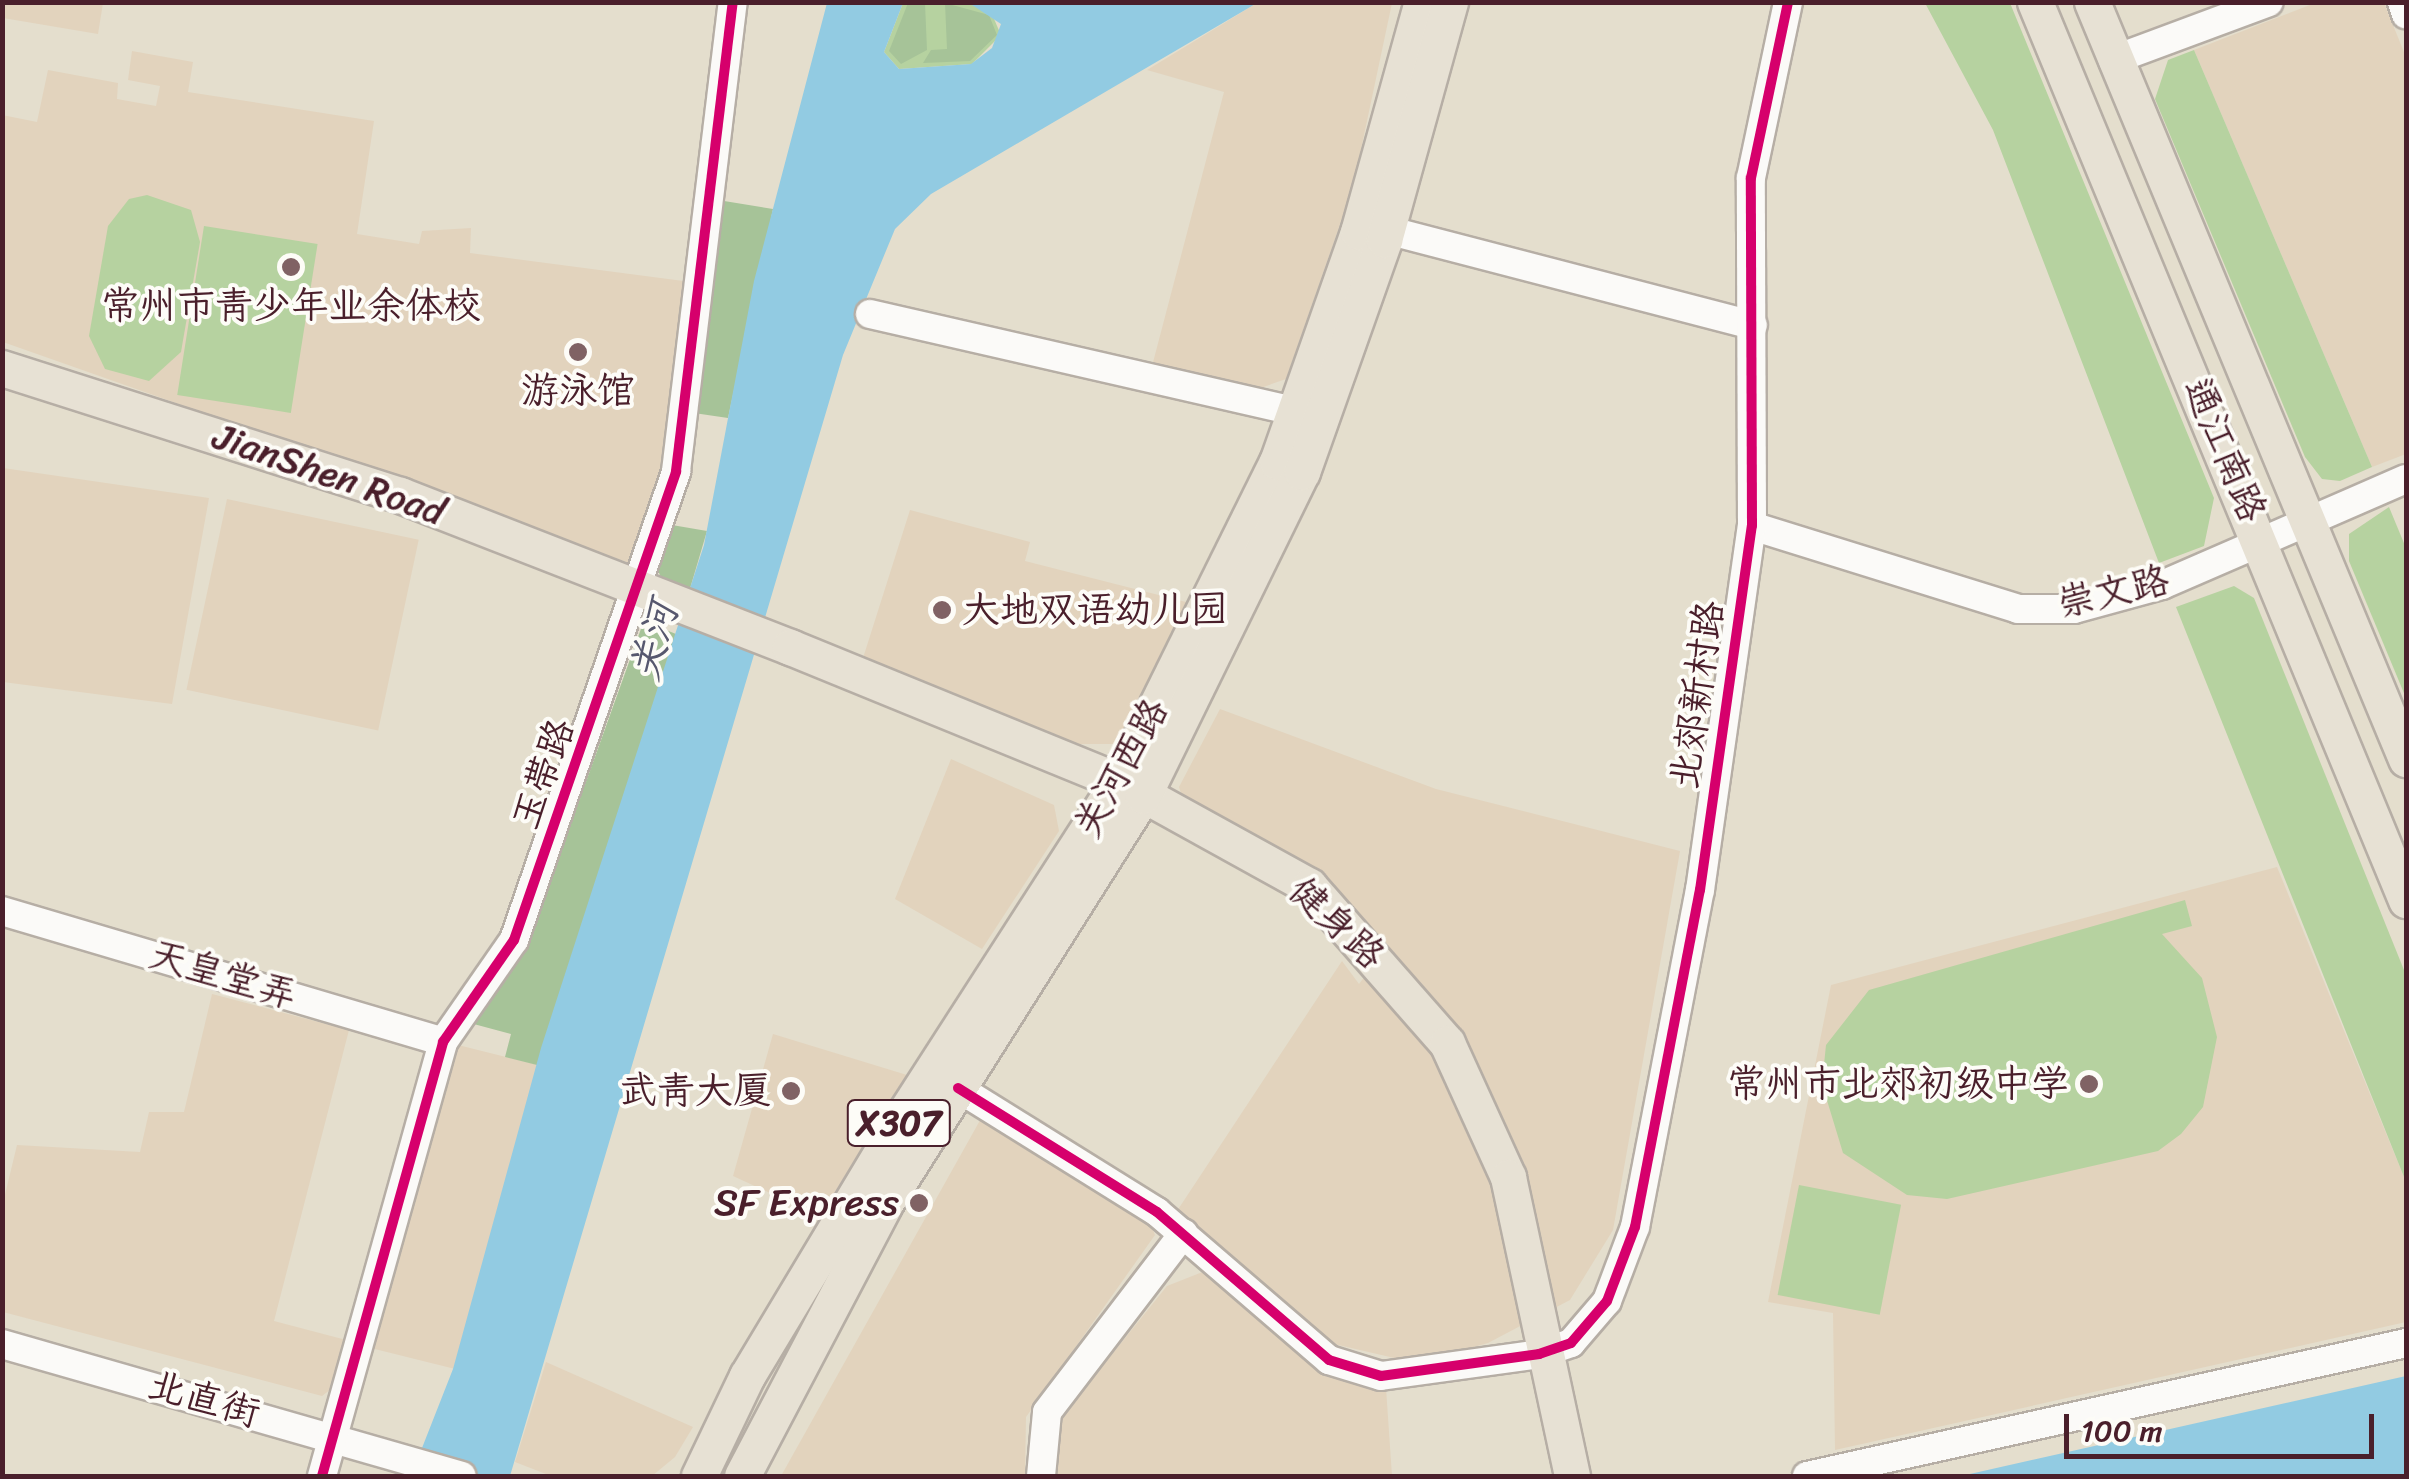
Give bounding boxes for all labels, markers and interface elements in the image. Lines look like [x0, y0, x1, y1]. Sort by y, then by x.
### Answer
marker: 常州市青少年业余体校 [280, 256, 302, 278]
place label: 常州市青少年业余体校 [101, 283, 481, 329]
marker: 游泳馆 [567, 341, 589, 363]
place label: 游泳馆 [521, 368, 635, 414]
street label: 通江南路 [2174, 371, 2276, 529]
street label: JianShen Road [207, 413, 451, 535]
street label: 崇文路 [2052, 557, 2174, 627]
place label: 大地双语幼儿园 [962, 587, 1228, 633]
water label: 关河 [620, 596, 688, 686]
street label: 北郊新村路 [1661, 598, 1733, 792]
marker: 大地双语幼儿园 [931, 599, 953, 621]
street label: 关河西路 [1064, 690, 1178, 846]
street label: 玉带路 [502, 713, 584, 835]
street label: 健身路 [1280, 867, 1394, 979]
street label: 天皇堂弄 [144, 931, 302, 1019]
place label: 常州市北郊初级中学 [1727, 1061, 2069, 1107]
place label: 武青大厦 [619, 1068, 771, 1114]
marker: 常州市北郊初级中学 [2078, 1073, 2100, 1095]
marker: 武青大厦 [780, 1080, 802, 1102]
road number: X307 [846, 1093, 952, 1153]
place label: SF Express [714, 1180, 899, 1226]
marker: SF Express [908, 1192, 930, 1214]
street label: 北直街 [143, 1361, 265, 1437]
scale bar [2069, 1394, 2379, 1456]
text: 100 m [2081, 1404, 2163, 1458]

